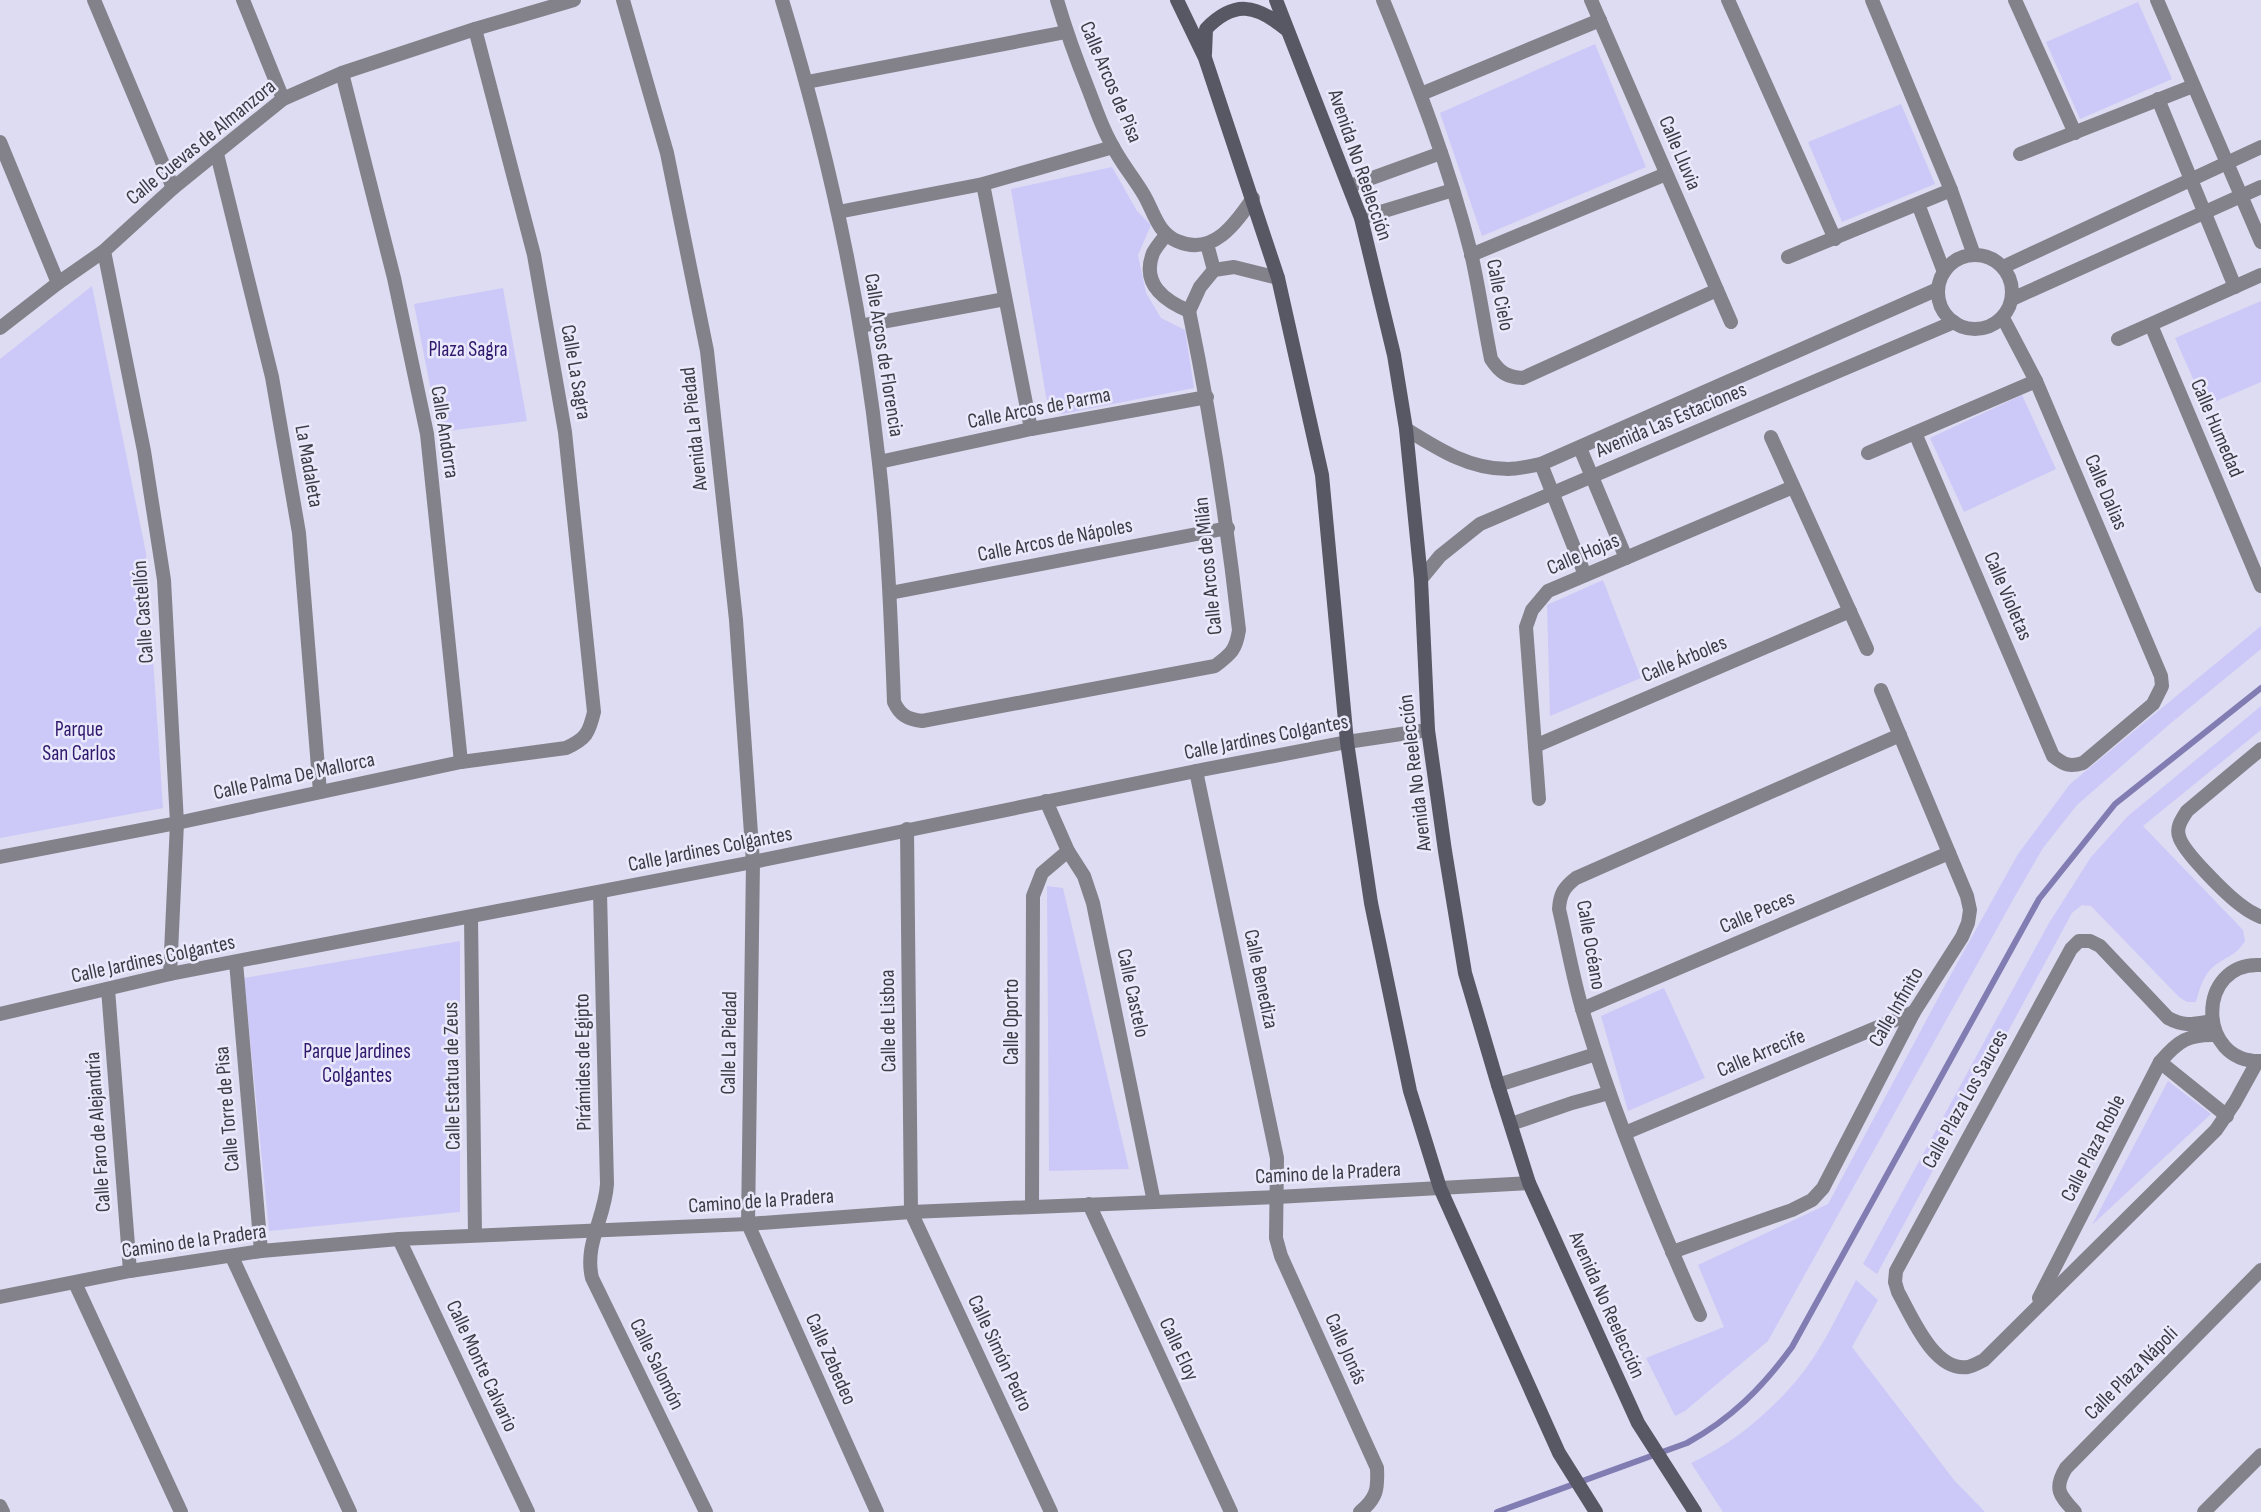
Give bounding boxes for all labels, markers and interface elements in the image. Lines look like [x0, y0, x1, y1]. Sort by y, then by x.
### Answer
street label: Calle Arcos de Pisa [1074, 18, 1148, 146]
street label: Calle Cuevas de Almanzora [121, 74, 281, 210]
street label: Avenida No Reelección [1322, 85, 1398, 244]
street label: Calle Lluvia [1653, 112, 1707, 194]
street label: Calle Cielo [1481, 257, 1519, 333]
street label: Calle Arcos de Florencia [859, 271, 909, 439]
street label: Calle La Sagra [555, 323, 597, 421]
park label: Plaza Sagra [428, 337, 508, 362]
street label: Avenida La Piedad [675, 366, 713, 493]
street label: Calle Humedad [2185, 375, 2249, 481]
street label: Avenida Las Estaciones [1591, 377, 1750, 463]
street label: Calle Arcos de Parma [965, 382, 1113, 434]
street label: Calle Andorra [425, 384, 465, 480]
street label: La Madaleta [289, 423, 329, 509]
street label: Calle Dalias [2079, 450, 2133, 534]
street label: Calle Arcos de Milán [1188, 496, 1228, 636]
street label: Calle Arcos de Nápoles [975, 513, 1135, 567]
street label: Calle Hojas [1543, 528, 1623, 580]
street label: Calle Violetas [1978, 548, 2038, 644]
street label: Calle Castellón [127, 560, 159, 664]
street label: Calle Árboles [1638, 630, 1730, 688]
street label: Avenida No Reelección [1393, 693, 1437, 854]
street label: Calle Jardines Colgantes [1182, 709, 1350, 765]
park label: Parque San Carlos [42, 717, 116, 766]
street label: Calle Palma De Mallorca [211, 747, 377, 805]
street label: Calle Jardines Colgantes [626, 821, 794, 877]
street label: Calle Peces [1716, 885, 1798, 939]
street label: Calle Océano [1571, 898, 1611, 992]
street label: Calle Benediza [1238, 927, 1284, 1031]
street label: Calle Jardines Colgantes [69, 929, 237, 989]
street label: Calle Castelo [1111, 946, 1155, 1040]
street label: Calle Infinito [1863, 963, 1929, 1051]
street label: Calle de Lisboa [875, 969, 901, 1073]
street label: Calle Oporto [999, 979, 1024, 1065]
street label: Calle La Piedad [716, 991, 742, 1095]
street label: Pirámides de Egipto [569, 993, 597, 1131]
street label: Calle Estatua de Zeus [438, 1002, 466, 1150]
street label: Calle Arrecife [1713, 1023, 1809, 1083]
street label: Calle Plaza Los Sauces [1917, 1025, 2013, 1173]
park label: Parque Jardines Colgantes [303, 1039, 411, 1088]
street label: Calle Torre de Pisa [209, 1045, 245, 1173]
street label: Calle Faro de Alejandría [80, 1051, 116, 1213]
street label: Calle Plaza Roble [2055, 1090, 2131, 1206]
street label: Camino de la Pradera [1255, 1157, 1401, 1189]
street label: Camino de la Pradera [687, 1183, 835, 1219]
street label: Camino de la Pradera [120, 1218, 268, 1264]
street label: Avenida No Reelección [1563, 1227, 1651, 1382]
street label: Calle Simón Pedro [962, 1291, 1038, 1415]
street label: Calle Monte Calvario [441, 1296, 523, 1436]
street label: Calle Zebedeo [800, 1309, 862, 1409]
street label: Calle Jonás [1319, 1310, 1373, 1388]
street label: Calle Eloy [1154, 1313, 1204, 1385]
street label: Calle Salomón [624, 1314, 690, 1414]
street label: Calle Plaza Nápoli [2079, 1321, 2183, 1425]

